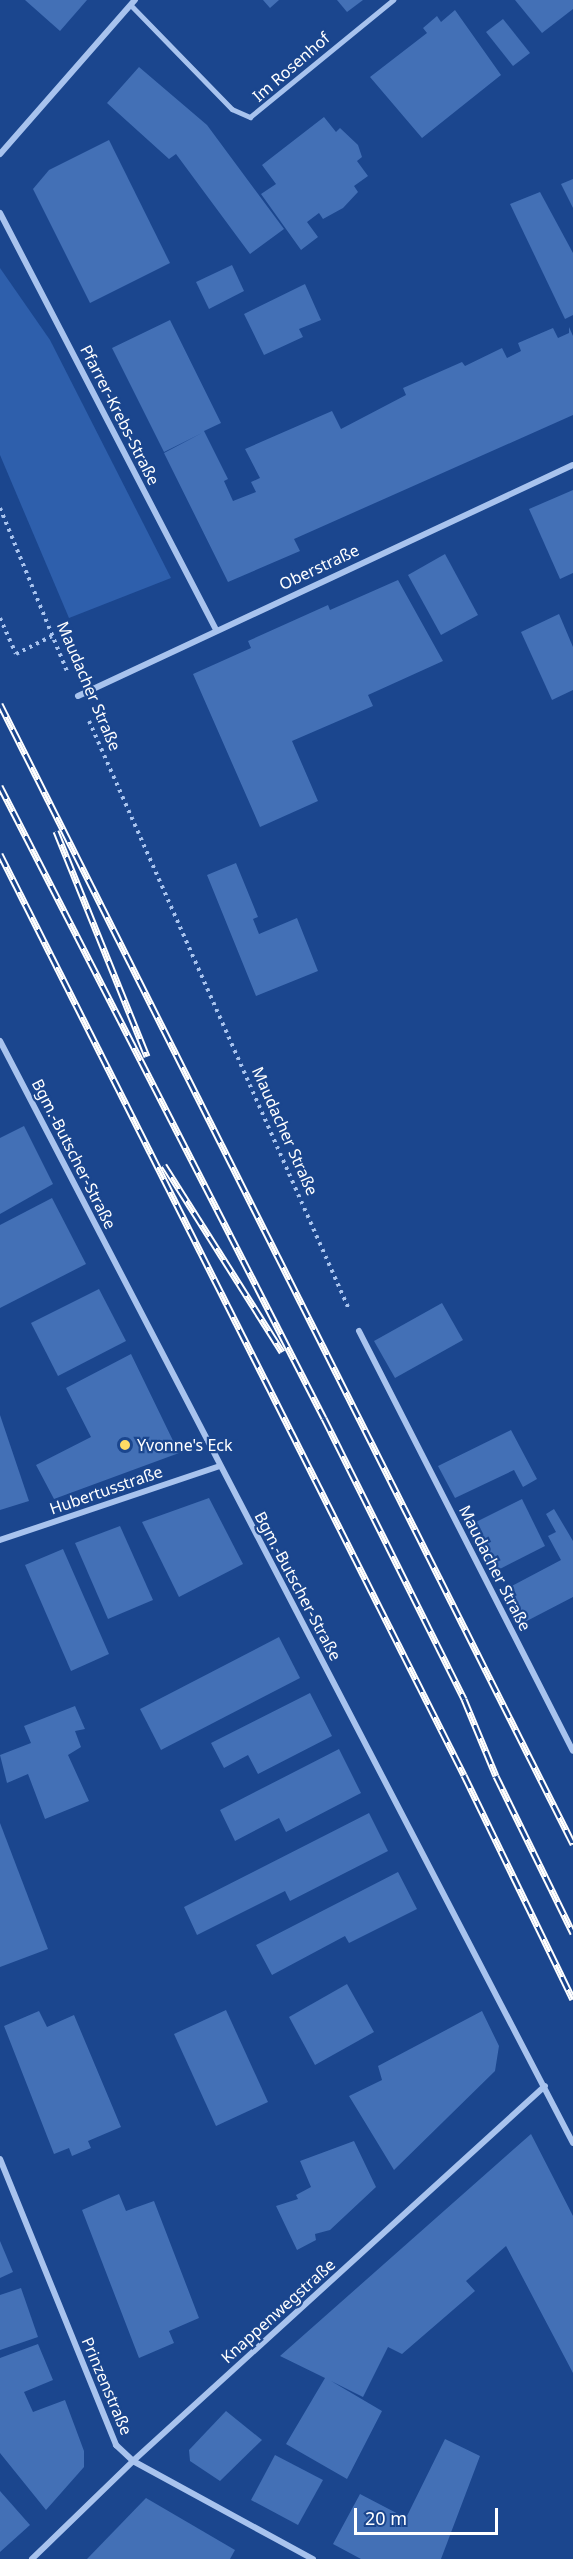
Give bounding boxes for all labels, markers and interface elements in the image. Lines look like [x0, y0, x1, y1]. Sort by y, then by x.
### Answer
street label: Im Rosenhof [249, 28, 333, 106]
street label: Pfarrer-Krebs-Straße [76, 342, 164, 488]
street label: Oberstraße [276, 540, 362, 594]
street label: Maudacher Straße [53, 619, 125, 753]
street label: Maudacher Straße [248, 1064, 322, 1198]
street label: Bgm.-Butscher-Straße [28, 1076, 120, 1232]
place label: Yvonne's Eck [137, 1435, 233, 1455]
marker: Yvonne's Eck [118, 1438, 132, 1452]
street label: Hubertusstraße [47, 1462, 165, 1518]
street label: Maudacher Straße [455, 1502, 535, 1634]
street label: Bgm.-Butscher-Straße [251, 1508, 345, 1664]
street label: Knappenwegstraße [217, 2255, 339, 2367]
street label: Prinzenstraße [78, 2334, 136, 2438]
scale bar [357, 2496, 501, 2534]
text: 20 m [365, 2506, 407, 2530]

